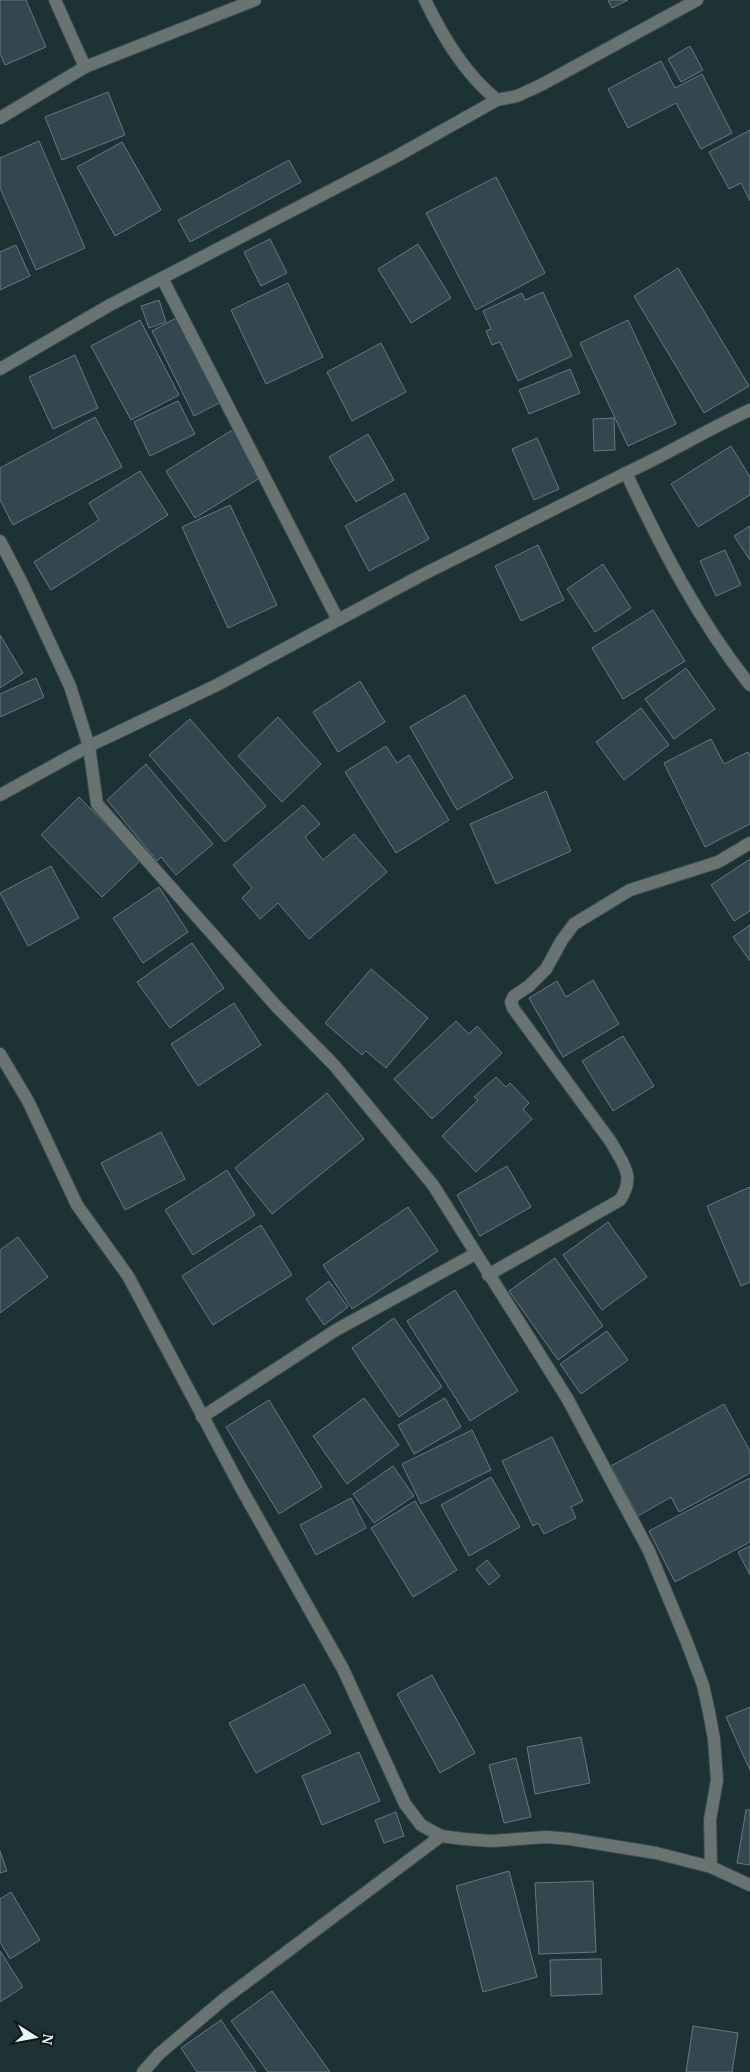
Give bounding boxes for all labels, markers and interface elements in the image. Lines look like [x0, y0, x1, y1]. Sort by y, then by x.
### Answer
north arrow [10, 2012, 60, 2062]
text: N [38, 2033, 59, 2047]

